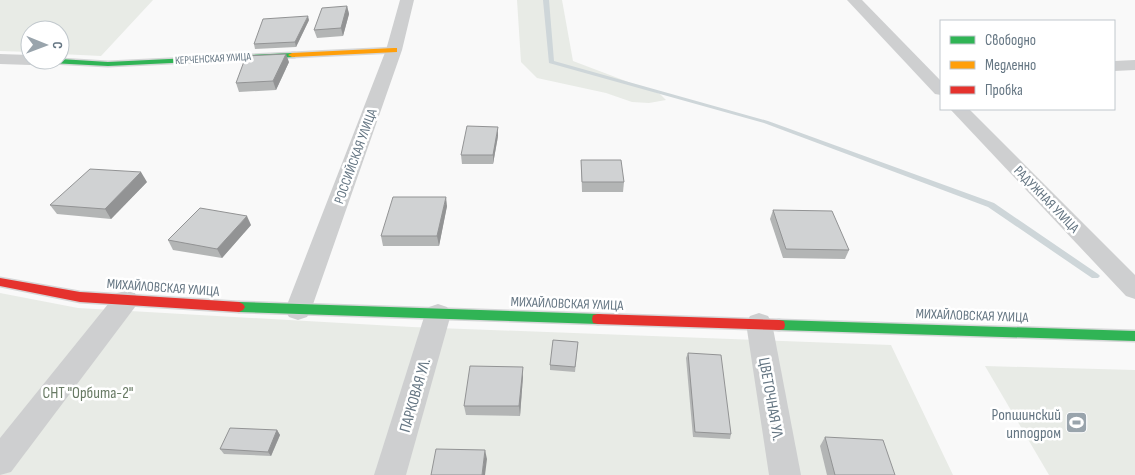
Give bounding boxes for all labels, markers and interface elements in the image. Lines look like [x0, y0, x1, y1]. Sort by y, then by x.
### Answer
north arrow [20, 20, 70, 70]
legend [940, 20, 1115, 110]
text: Свободно [985, 31, 1036, 50]
text: С [49, 41, 66, 49]
street label: КЕРЧЕНСКАЯ УЛИЦА [175, 50, 252, 67]
text: Медленно [985, 56, 1036, 75]
text: Пробка [985, 81, 1023, 100]
street label: РОССИЙСКАЯ УЛИЦА [330, 105, 381, 206]
street label: РАДУЖНАЯ УЛИЦА [1010, 162, 1084, 237]
street label: МИХАЙЛОВСКАЯ УЛИЦА [106, 275, 221, 300]
street label: МИХАЙЛОВСКАЯ УЛИЦА [510, 293, 625, 314]
street label: МИХАЙЛОВСКАЯ УЛИЦА [915, 305, 1030, 326]
street label: ПАРКОВАЯ УЛ. [396, 356, 435, 435]
street label: ЦВЕТОЧНАЯ УЛ. [754, 356, 787, 442]
park label: СНТ "Орбита-2" [42, 384, 134, 403]
place label: Ропшинский ипподром [991, 406, 1061, 443]
sports icon: Ропшинский ипподром [1065, 411, 1089, 435]

